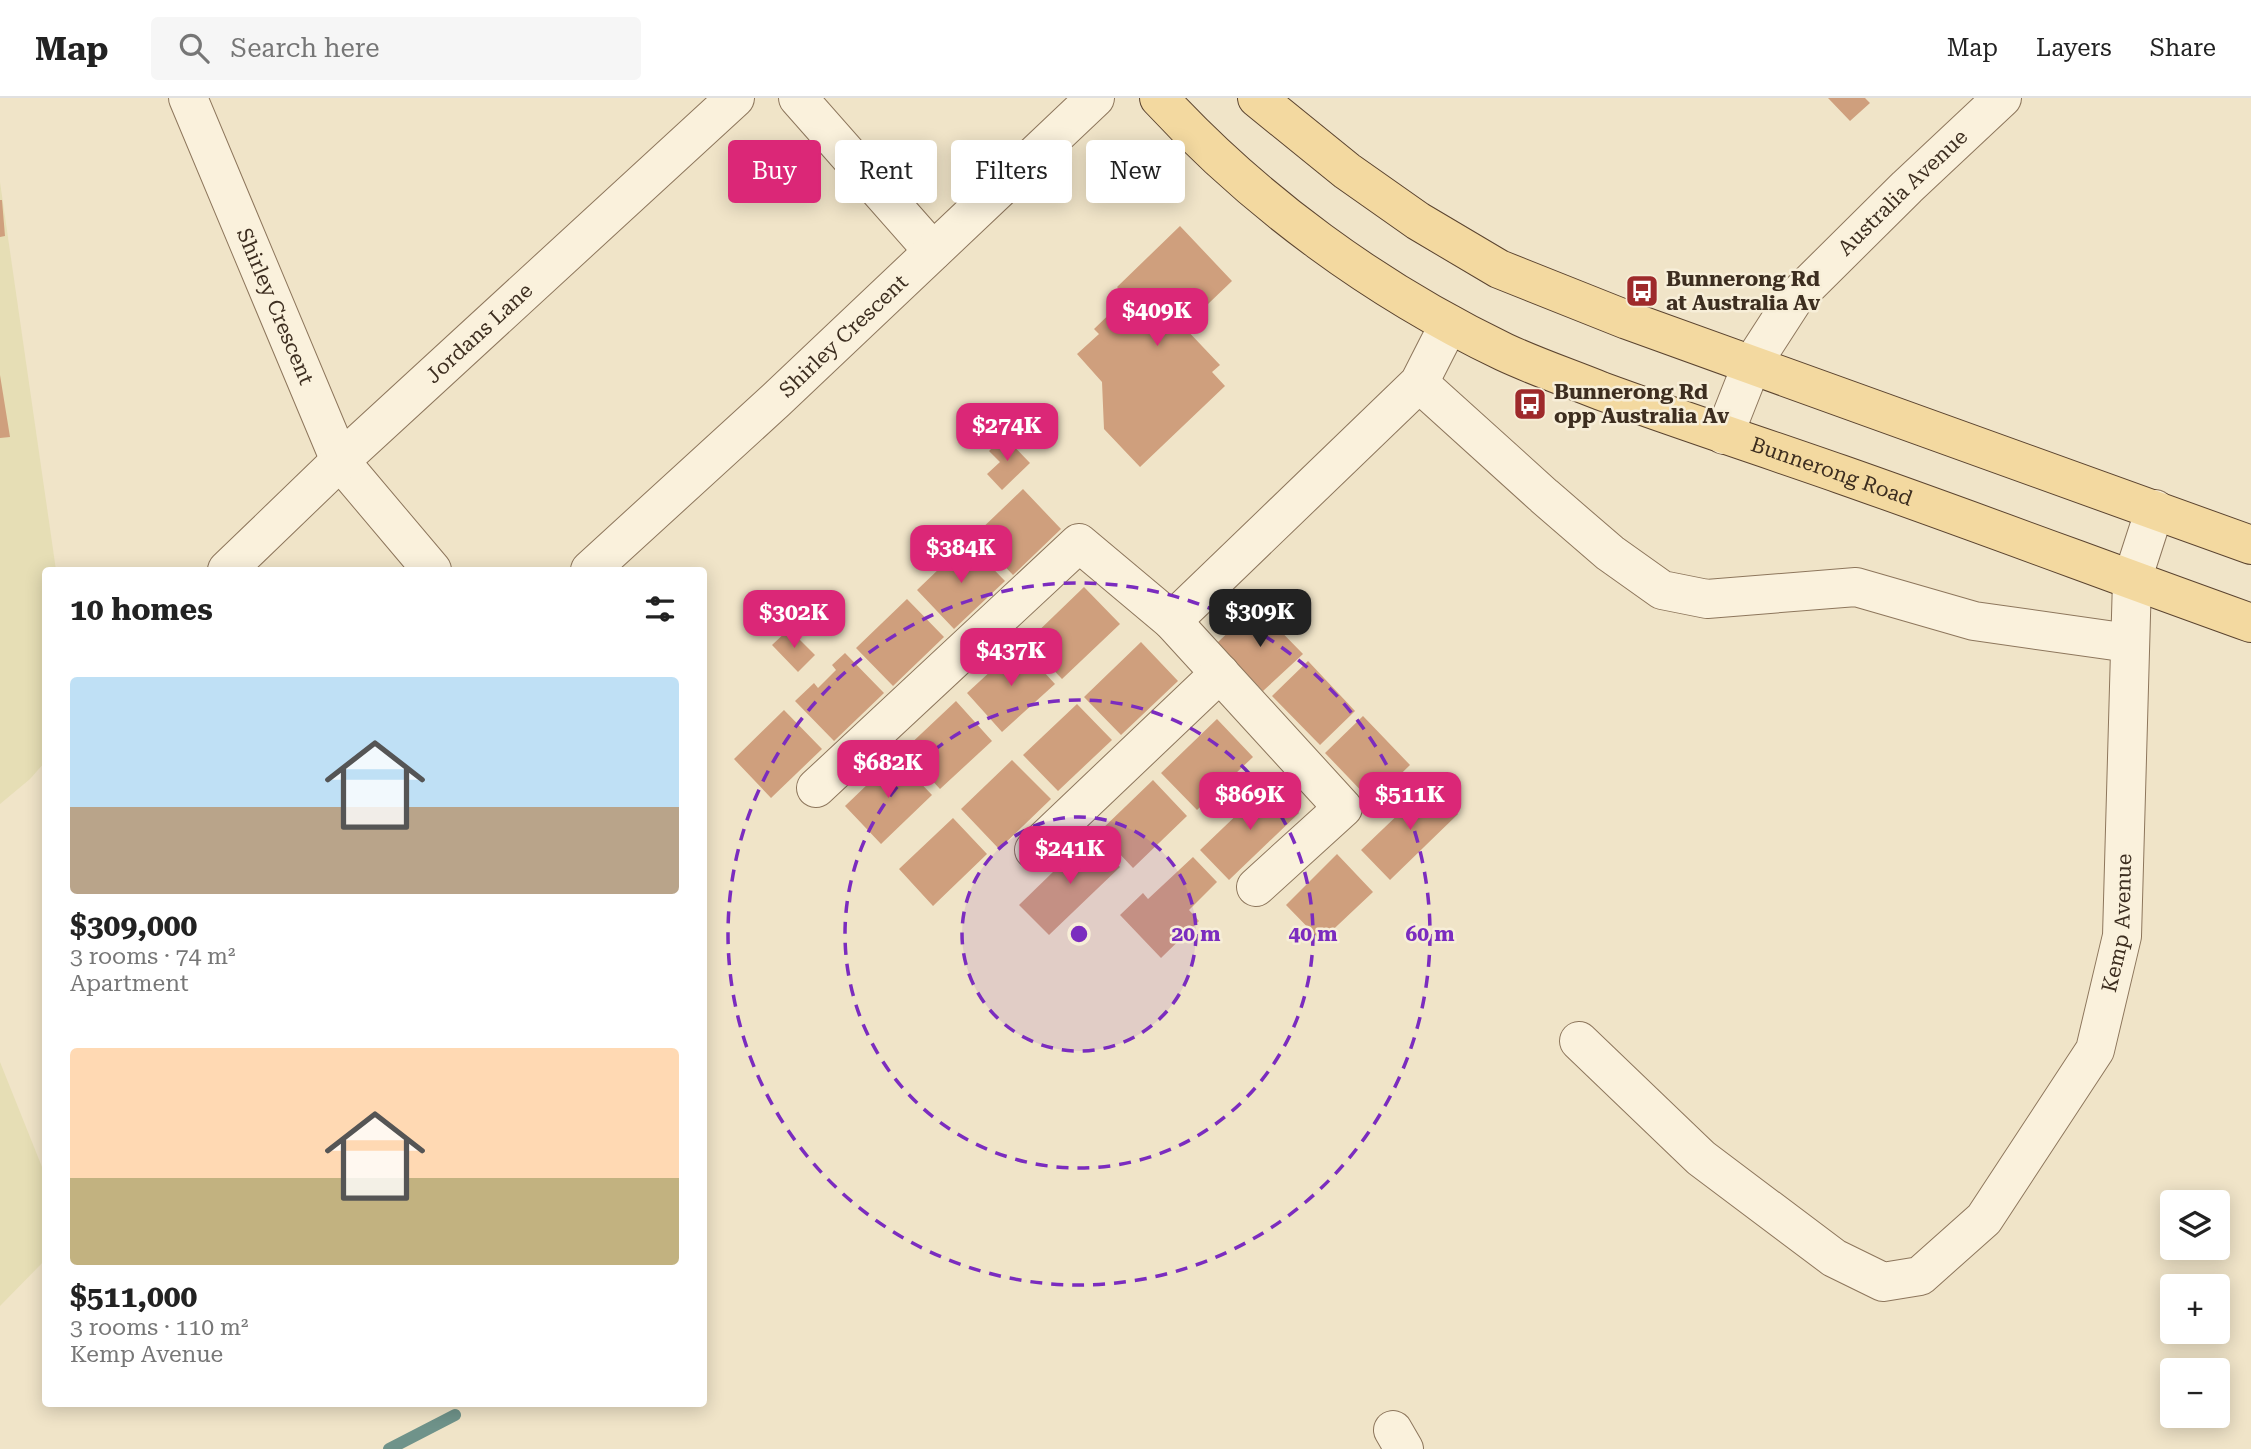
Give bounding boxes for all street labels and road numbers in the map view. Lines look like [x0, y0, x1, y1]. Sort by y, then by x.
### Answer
street label: Australia Avenue [1833, 125, 1972, 260]
street label: Shirley Crescent [232, 225, 319, 388]
street label: Shirley Crescent [775, 270, 913, 402]
street label: Jordans Lane [421, 278, 537, 388]
street label: Bunnerong Road [1748, 432, 1916, 511]
street label: Kemp Avenue [2097, 853, 2136, 995]

